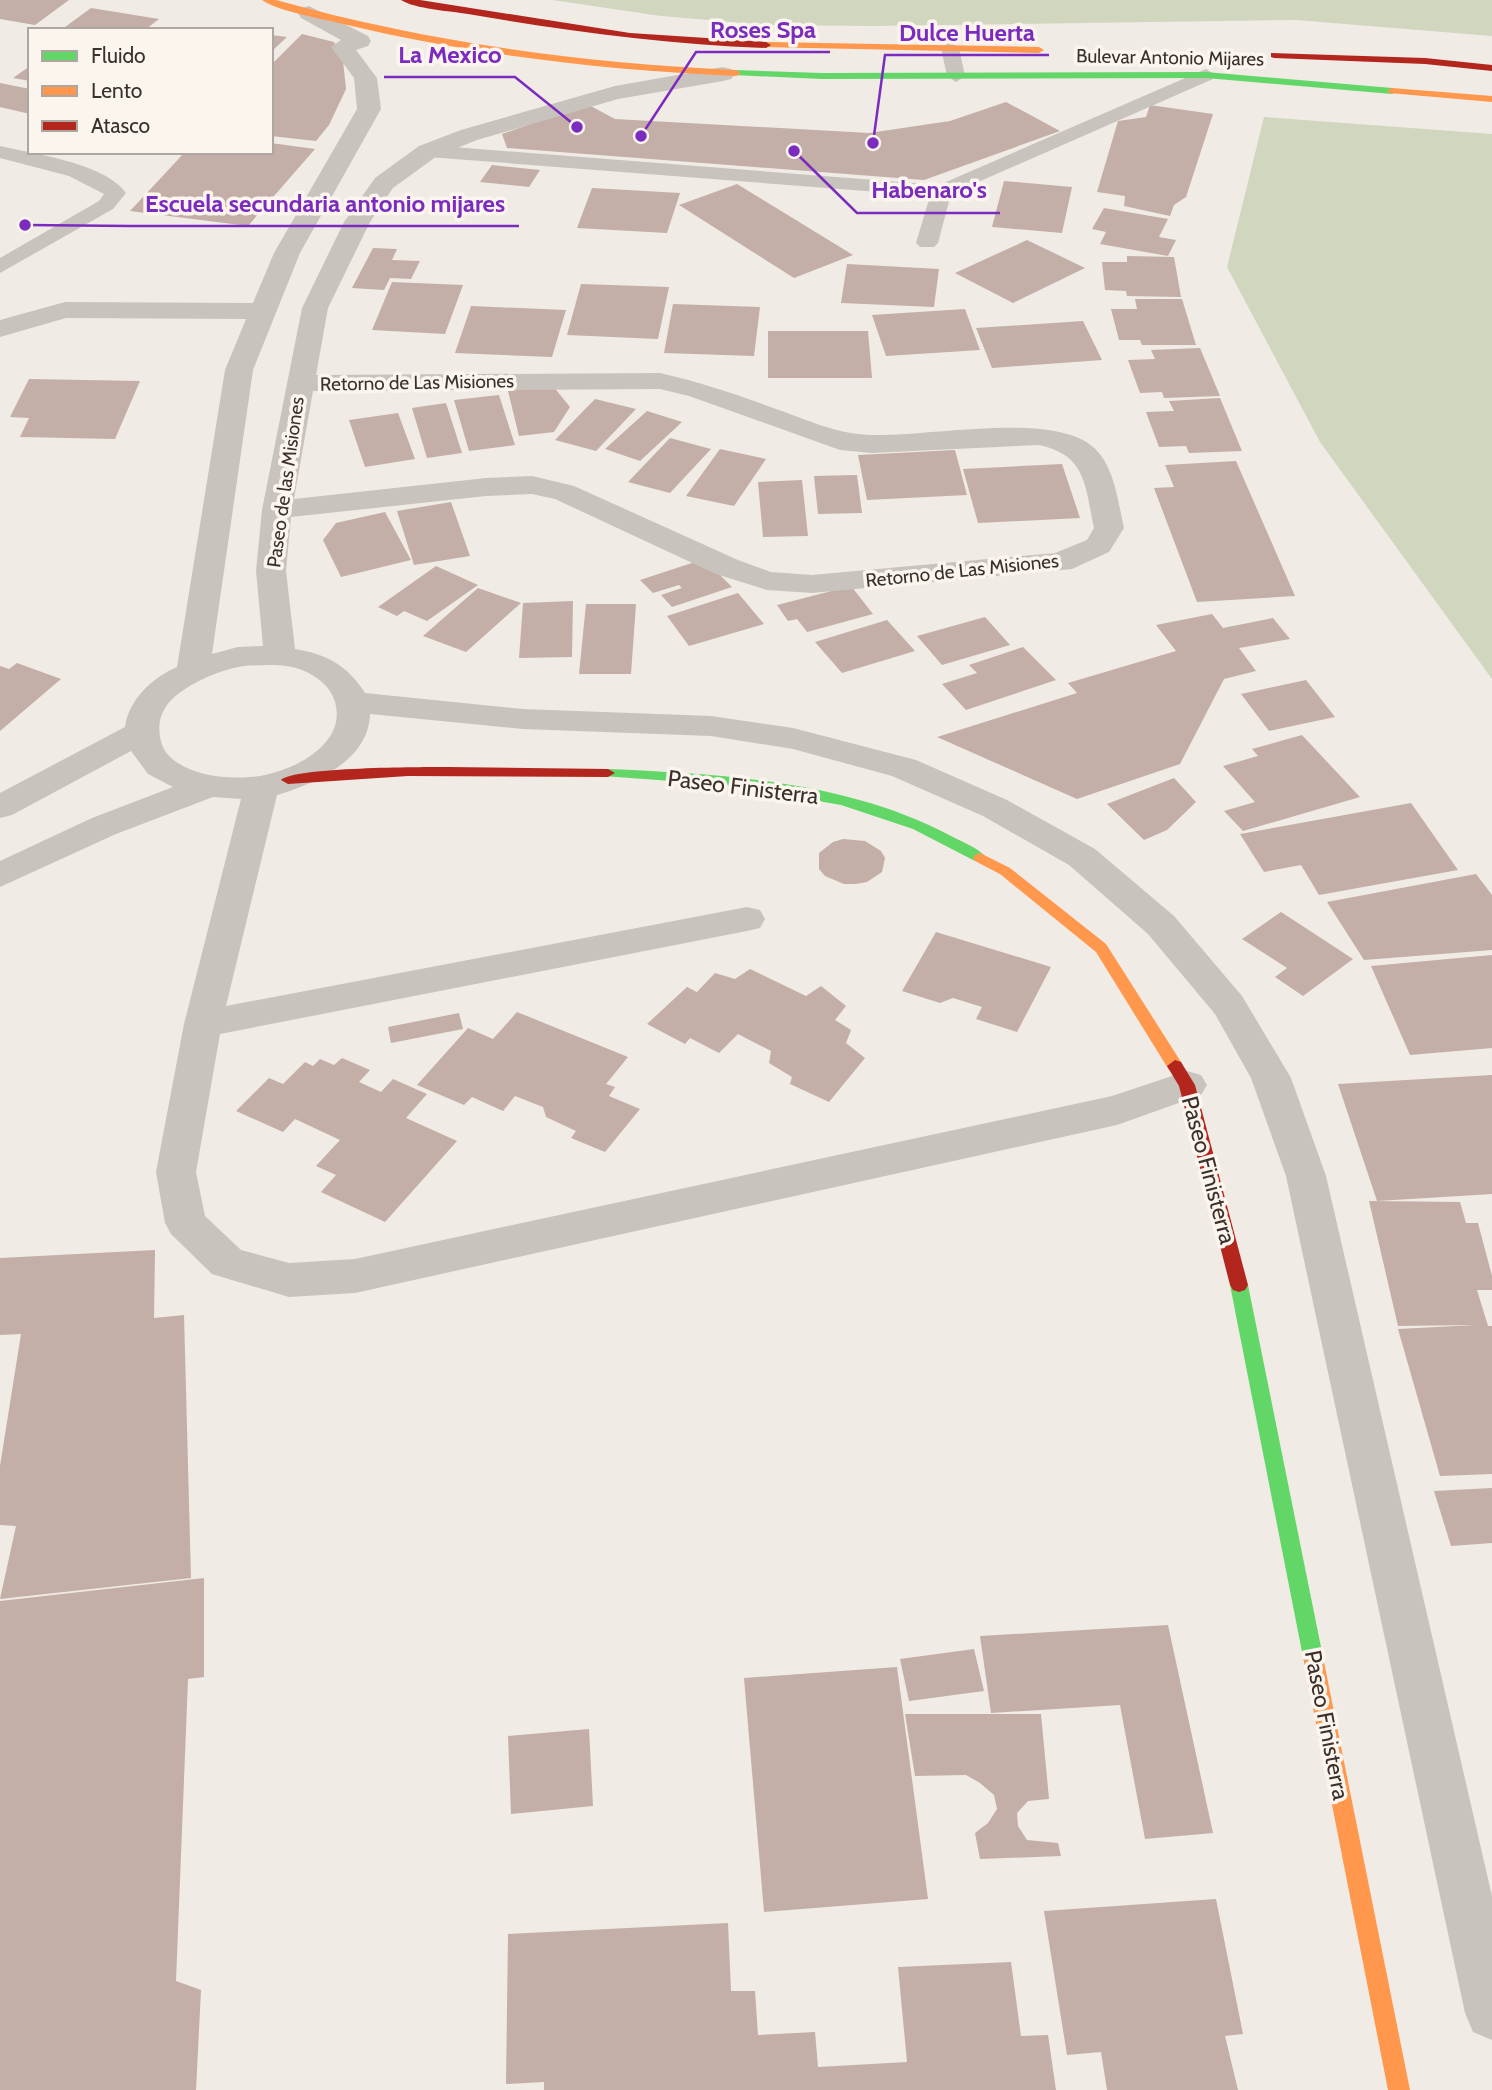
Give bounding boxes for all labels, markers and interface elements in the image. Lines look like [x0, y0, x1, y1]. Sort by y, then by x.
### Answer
callout: Roses Spa [696, 7, 830, 52]
callout: Dulce Huerta [885, 10, 1049, 55]
text: Roses Spa [710, 15, 816, 44]
text: Dulce Huerta [899, 18, 1035, 47]
legend [28, 28, 273, 154]
callout: La Mexico [384, 32, 515, 77]
text: La Mexico [398, 40, 502, 69]
text: Fluido [91, 43, 146, 68]
street label: Bulevar Antonio Mijares [1076, 44, 1264, 71]
text: Lento [91, 78, 142, 103]
text: Atasco [91, 113, 150, 138]
callout: Habenaro's [857, 168, 1000, 213]
text: Habenaro's [871, 175, 987, 204]
callout: Escuela secundaria antonio mijares [130, 181, 519, 226]
text: Escuela secundaria antonio mijares [145, 189, 505, 218]
street label: Retorno de Las Misiones [320, 369, 514, 396]
street label: Paseo de las Misiones [262, 395, 309, 569]
street label: Retorno de Las Misiones [864, 549, 1060, 592]
street label: Paseo Finisterra [666, 764, 820, 810]
street label: Paseo Finisterra [1176, 1093, 1242, 1247]
street label: Paseo Finisterra [1299, 1648, 1355, 1802]

